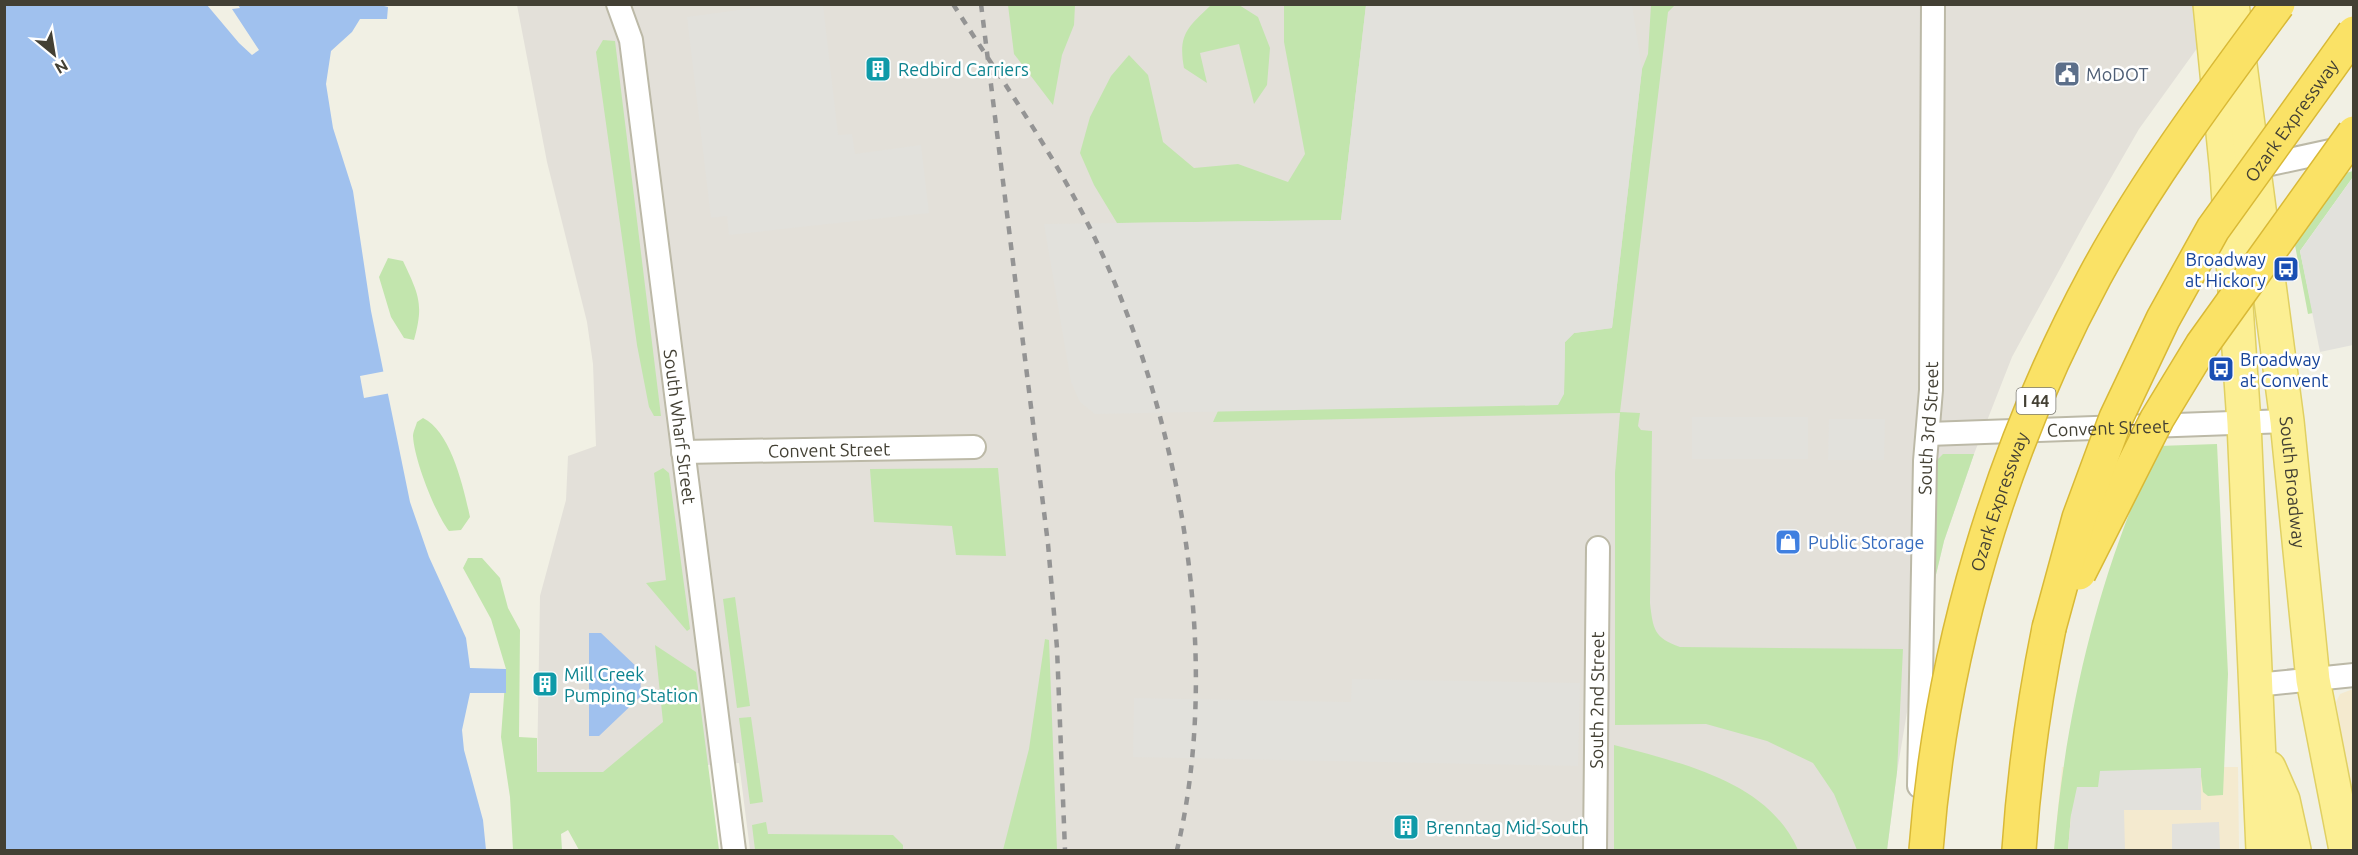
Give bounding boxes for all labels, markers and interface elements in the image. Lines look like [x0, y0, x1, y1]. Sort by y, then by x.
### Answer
north arrow [24, 24, 84, 84]
building icon: Redbird Carriers [863, 54, 893, 84]
street label: Ozark Expressway [2240, 55, 2342, 185]
text: N [52, 56, 71, 78]
place label: Redbird Carriers [898, 59, 1029, 79]
public building icon: MoDOT [2052, 59, 2082, 89]
place label: MoDOT [2086, 64, 2149, 84]
place label: Broadway at Hickory [2185, 249, 2266, 290]
bus stop icon: Broadway at Hickory [2271, 254, 2301, 284]
street label: South Wharf Street [660, 348, 700, 505]
place label: Broadway at Convent [2240, 349, 2328, 390]
bus stop icon: Broadway at Convent [2206, 354, 2236, 384]
street label: South 3rd Street [1914, 361, 1941, 495]
road number: I 44 [2016, 388, 2056, 414]
street label: Convent Street [2046, 415, 2169, 440]
street label: South Broadway [2277, 415, 2310, 549]
street label: Ozark Expressway [1966, 429, 2032, 573]
street label: Convent Street [768, 438, 890, 461]
shop icon: Public Storage [1773, 527, 1803, 557]
place label: Public Storage [1808, 532, 1925, 552]
street label: South 2nd Street [1586, 631, 1607, 769]
place label: Mill Creek Pumping Station [564, 664, 698, 705]
building icon: Mill Creek Pumping Station [530, 669, 560, 699]
building icon: Brenntag Mid-South [1391, 812, 1421, 842]
place label: Brenntag Mid-South [1426, 817, 1589, 837]

